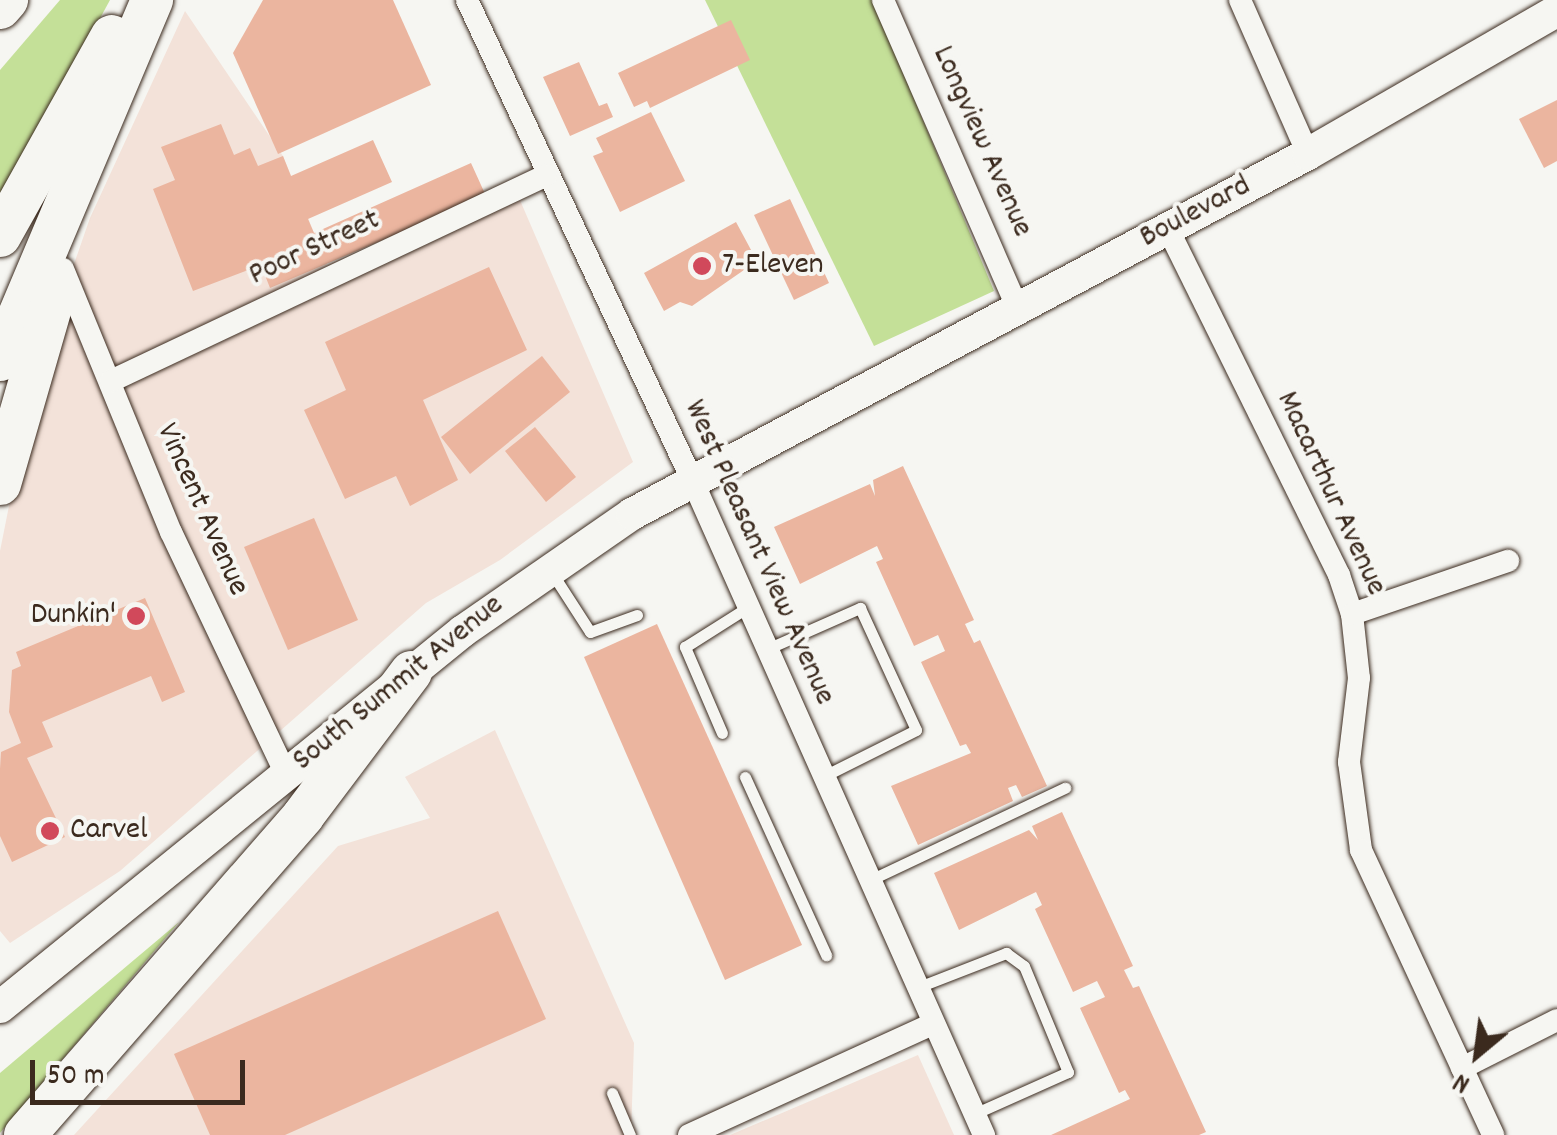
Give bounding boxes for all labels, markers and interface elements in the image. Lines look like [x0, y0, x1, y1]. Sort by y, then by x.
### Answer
street label: Longview Avenue [922, 41, 1040, 243]
street label: Boulevard [1134, 168, 1258, 258]
street label: Poor Street [243, 202, 387, 296]
place label: 7-Eleven [722, 247, 824, 285]
marker: 7-Eleven [691, 255, 713, 277]
street label: Macarthur Avenue [1266, 386, 1394, 602]
street label: West Pleasant View Avenue [673, 395, 843, 711]
street label: Vincent Avenue [146, 418, 256, 602]
street label: South Summit Avenue [286, 587, 512, 781]
place label: Dunkin' [31, 597, 116, 635]
marker: Dunkin' [125, 605, 147, 627]
place label: Carvel [70, 812, 148, 850]
marker: Carvel [39, 820, 61, 842]
north arrow [1427, 1005, 1527, 1105]
scale bar [35, 1040, 250, 1102]
text: 50 m [47, 1056, 105, 1099]
text: N [1447, 1060, 1478, 1102]

